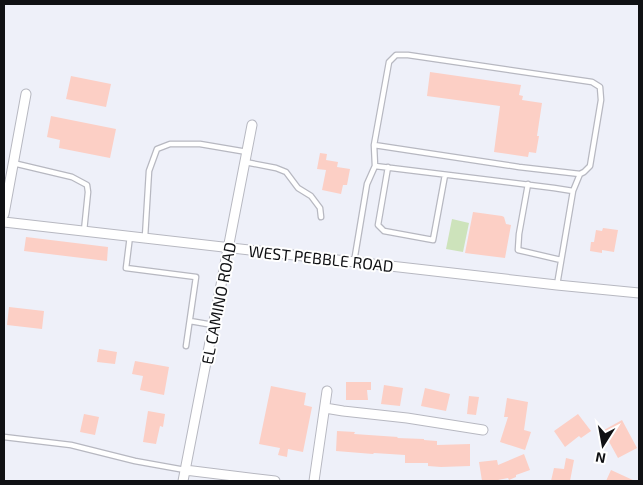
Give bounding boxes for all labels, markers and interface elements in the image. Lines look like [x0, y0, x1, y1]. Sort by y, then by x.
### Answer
street label: EL CAMINO ROAD [197, 240, 239, 366]
street label: WEST PEBBLE ROAD [248, 241, 394, 275]
north arrow [578, 420, 628, 470]
text: N [594, 449, 607, 468]

